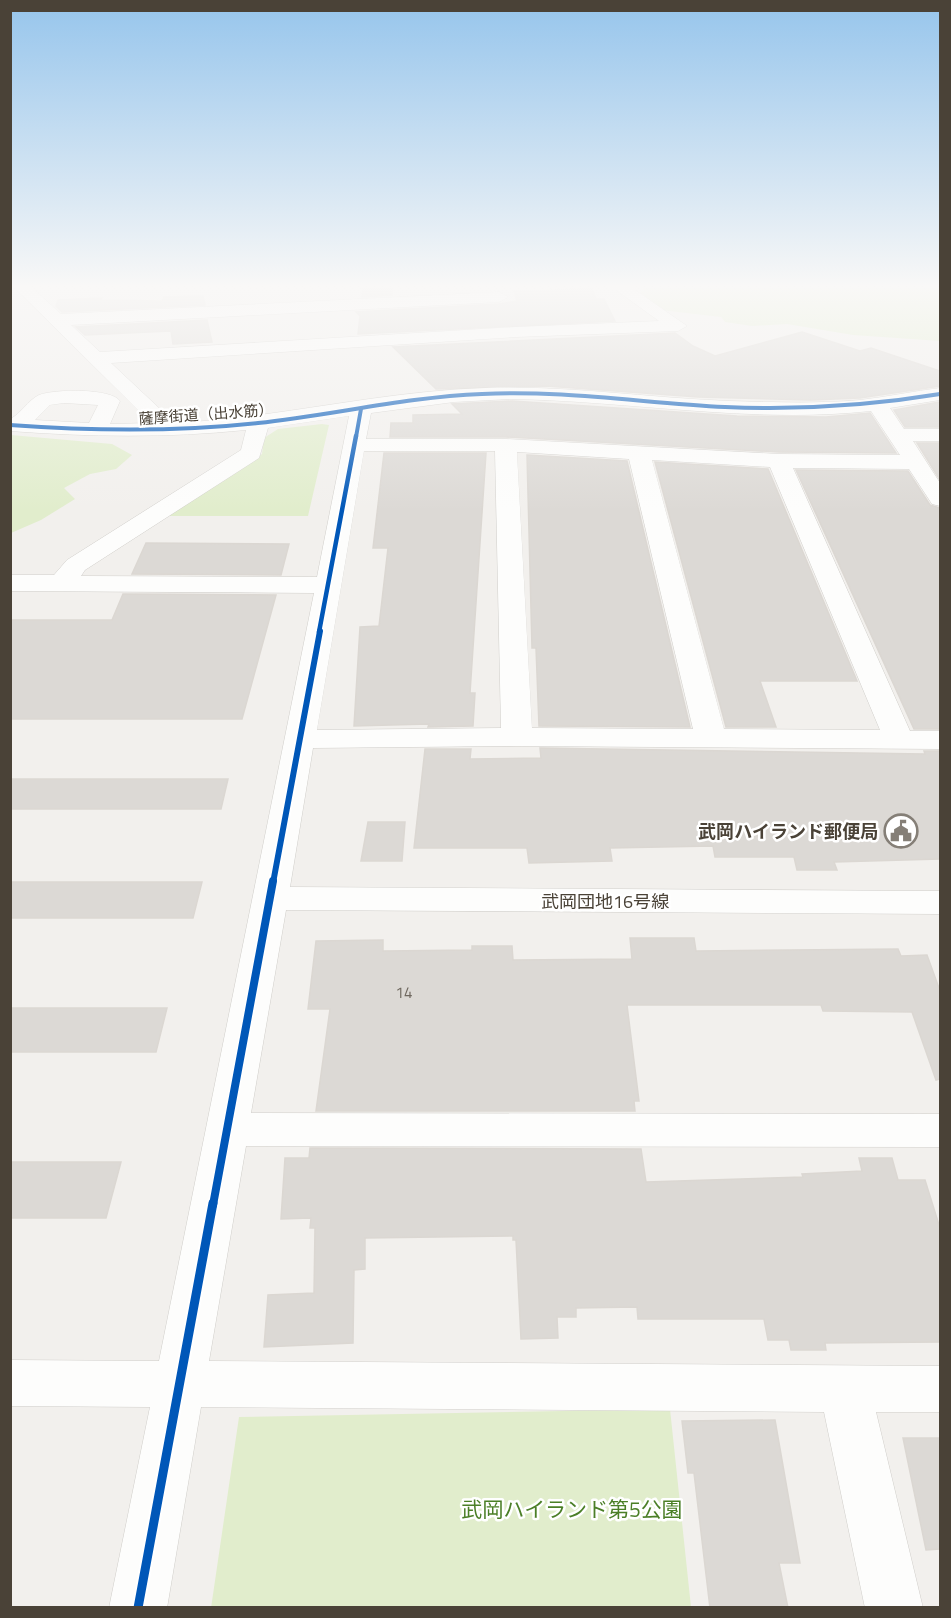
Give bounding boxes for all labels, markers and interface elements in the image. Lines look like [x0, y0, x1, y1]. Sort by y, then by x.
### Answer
street label: 薩摩街道（出水筋） [138, 398, 274, 430]
public building icon: 武岡ハイランド郵便局 [883, 813, 919, 849]
place label: 武岡ハイランド郵便局 [698, 818, 878, 845]
street label: 武岡団地16号線 [541, 888, 669, 915]
house number: 14 [396, 981, 412, 1004]
park label: 武岡ハイランド第5公園 [461, 1493, 683, 1525]

